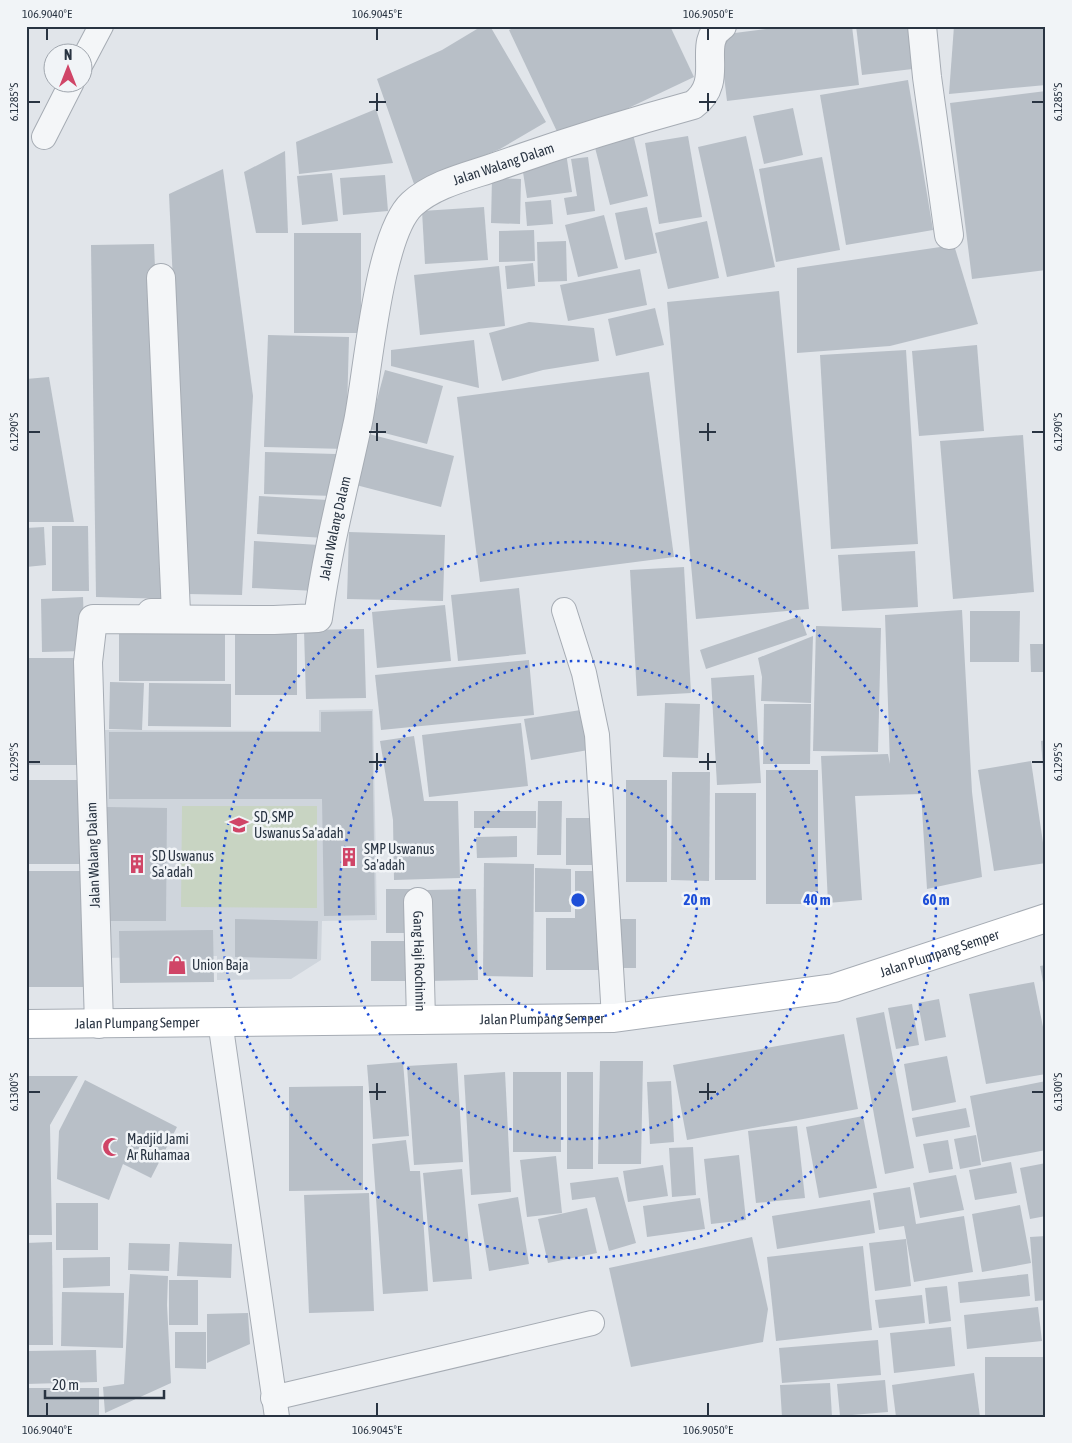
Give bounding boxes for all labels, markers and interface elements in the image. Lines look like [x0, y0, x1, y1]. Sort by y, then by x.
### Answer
text: 106.9040°E [22, 7, 72, 21]
text: 106.9045°E [352, 7, 402, 21]
text: 106.9050°E [683, 7, 733, 21]
north arrow [42, 42, 92, 92]
text: N [64, 47, 72, 63]
text: 6.1285°S [7, 83, 21, 121]
text: 6.1285°S [1051, 83, 1065, 121]
street label: Jalan Walang Dalam [451, 139, 556, 188]
text: 6.1290°S [7, 413, 21, 451]
text: 6.1290°S [1051, 413, 1065, 451]
street label: Jalan Walang Dalam [316, 475, 354, 581]
text: 6.1295°S [7, 743, 21, 781]
text: 6.1295°S [1051, 743, 1065, 781]
street label: Jalan Walang Dalam [83, 802, 103, 908]
place label: SD, SMP Uswanus Sa'adah [254, 809, 343, 841]
school or university icon: SD, SMP Uswanus Sa'adah [228, 814, 250, 836]
place label: SMP Uswanus Sa'adah [364, 841, 435, 873]
building icon: SMP Uswanus Sa'adah [338, 846, 360, 868]
place label: SD Uswanus Sa'adah [152, 848, 214, 880]
building icon: SD Uswanus Sa'adah [126, 853, 148, 875]
centre of rings [569, 891, 587, 909]
text: 20 m [684, 891, 711, 908]
text: 40 m [803, 891, 831, 908]
text: 60 m [923, 891, 950, 908]
street label: Gang Haji Rochimin [410, 910, 429, 1012]
street label: Jalan Plumpang Semper [878, 926, 1002, 980]
shop icon: Union Baja [166, 954, 188, 976]
place label: Union Baja [192, 957, 248, 973]
street label: Jalan Plumpang Semper [479, 1010, 605, 1027]
street label: Jalan Plumpang Semper [75, 1014, 200, 1032]
text: 6.1300°S [7, 1073, 21, 1111]
text: 6.1300°S [1051, 1073, 1065, 1111]
place label: Madjid Jami Ar Ruhamaa [127, 1131, 190, 1163]
mosque icon: Madjid Jami Ar Ruhamaa [101, 1136, 123, 1158]
scale bar [45, 1368, 164, 1400]
text: 20 m [52, 1376, 79, 1393]
text: 106.9040°E [22, 1423, 72, 1437]
text: 106.9045°E [352, 1423, 402, 1437]
text: 106.9050°E [683, 1423, 733, 1437]

